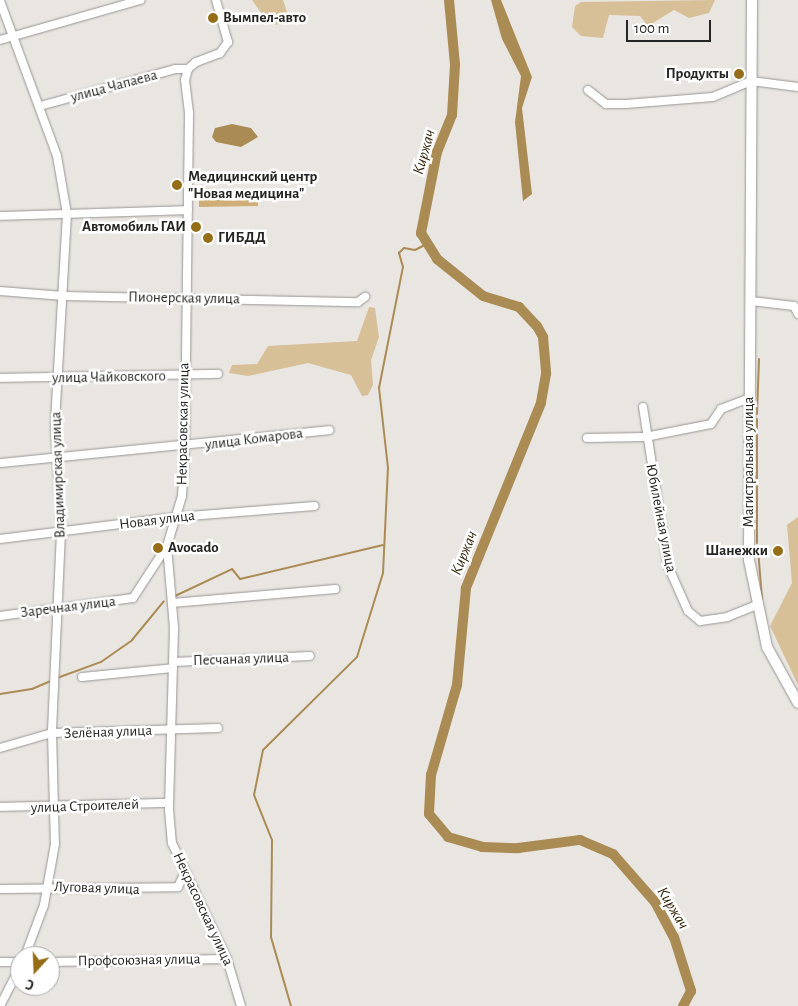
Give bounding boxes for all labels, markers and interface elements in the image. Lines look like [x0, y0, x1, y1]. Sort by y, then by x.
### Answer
place label: Вымпел-авто [223, 9, 306, 27]
scale bar [628, 10, 713, 42]
marker: Вымпел-авто [207, 12, 219, 24]
text: 100 m [634, 21, 669, 36]
place label: Продукты [666, 65, 729, 83]
street label: улица Чапаева [69, 66, 159, 106]
marker: Продукты [733, 68, 745, 80]
water label: Киржач [408, 127, 440, 177]
place label: Медицинский центр "Новая медицина" [188, 167, 317, 202]
marker: Медицинский центр "Новая медицина" [170, 178, 184, 192]
place label: Автомобиль ГАИ [82, 218, 186, 236]
marker: Автомобиль ГАИ [190, 221, 202, 233]
place label: ГИБДД [218, 229, 266, 247]
marker: ГИБДД [202, 232, 214, 244]
street label: Пионерская улица [128, 288, 240, 308]
street label: Некрасовская улица [173, 362, 193, 486]
street label: улица Чайковского [52, 367, 166, 387]
street label: Магистральная улица [740, 397, 758, 527]
street label: Владимирская улица [47, 411, 69, 539]
street label: улица Комарова [204, 424, 304, 454]
street label: Юбилейная улица [642, 462, 680, 574]
street label: Новая улица [118, 506, 196, 534]
water label: Киржач [447, 528, 481, 578]
place label: Avocado [168, 539, 219, 557]
marker: Avocado [152, 542, 164, 554]
place label: Шанежки [705, 542, 768, 560]
marker: Шанежки [772, 545, 784, 557]
street label: Заречная улица [19, 592, 117, 622]
street label: Песчаная улица [193, 648, 289, 670]
street label: Зелёная улица [64, 721, 152, 743]
street label: улица Строителей [31, 795, 139, 817]
street label: Некрасовская улица [169, 849, 237, 969]
street label: Луговая улица [54, 878, 140, 898]
water label: Киржач [653, 883, 693, 933]
north arrow [10, 946, 60, 996]
street label: Профсоюзная улица [77, 950, 201, 970]
text: С [24, 976, 36, 992]

